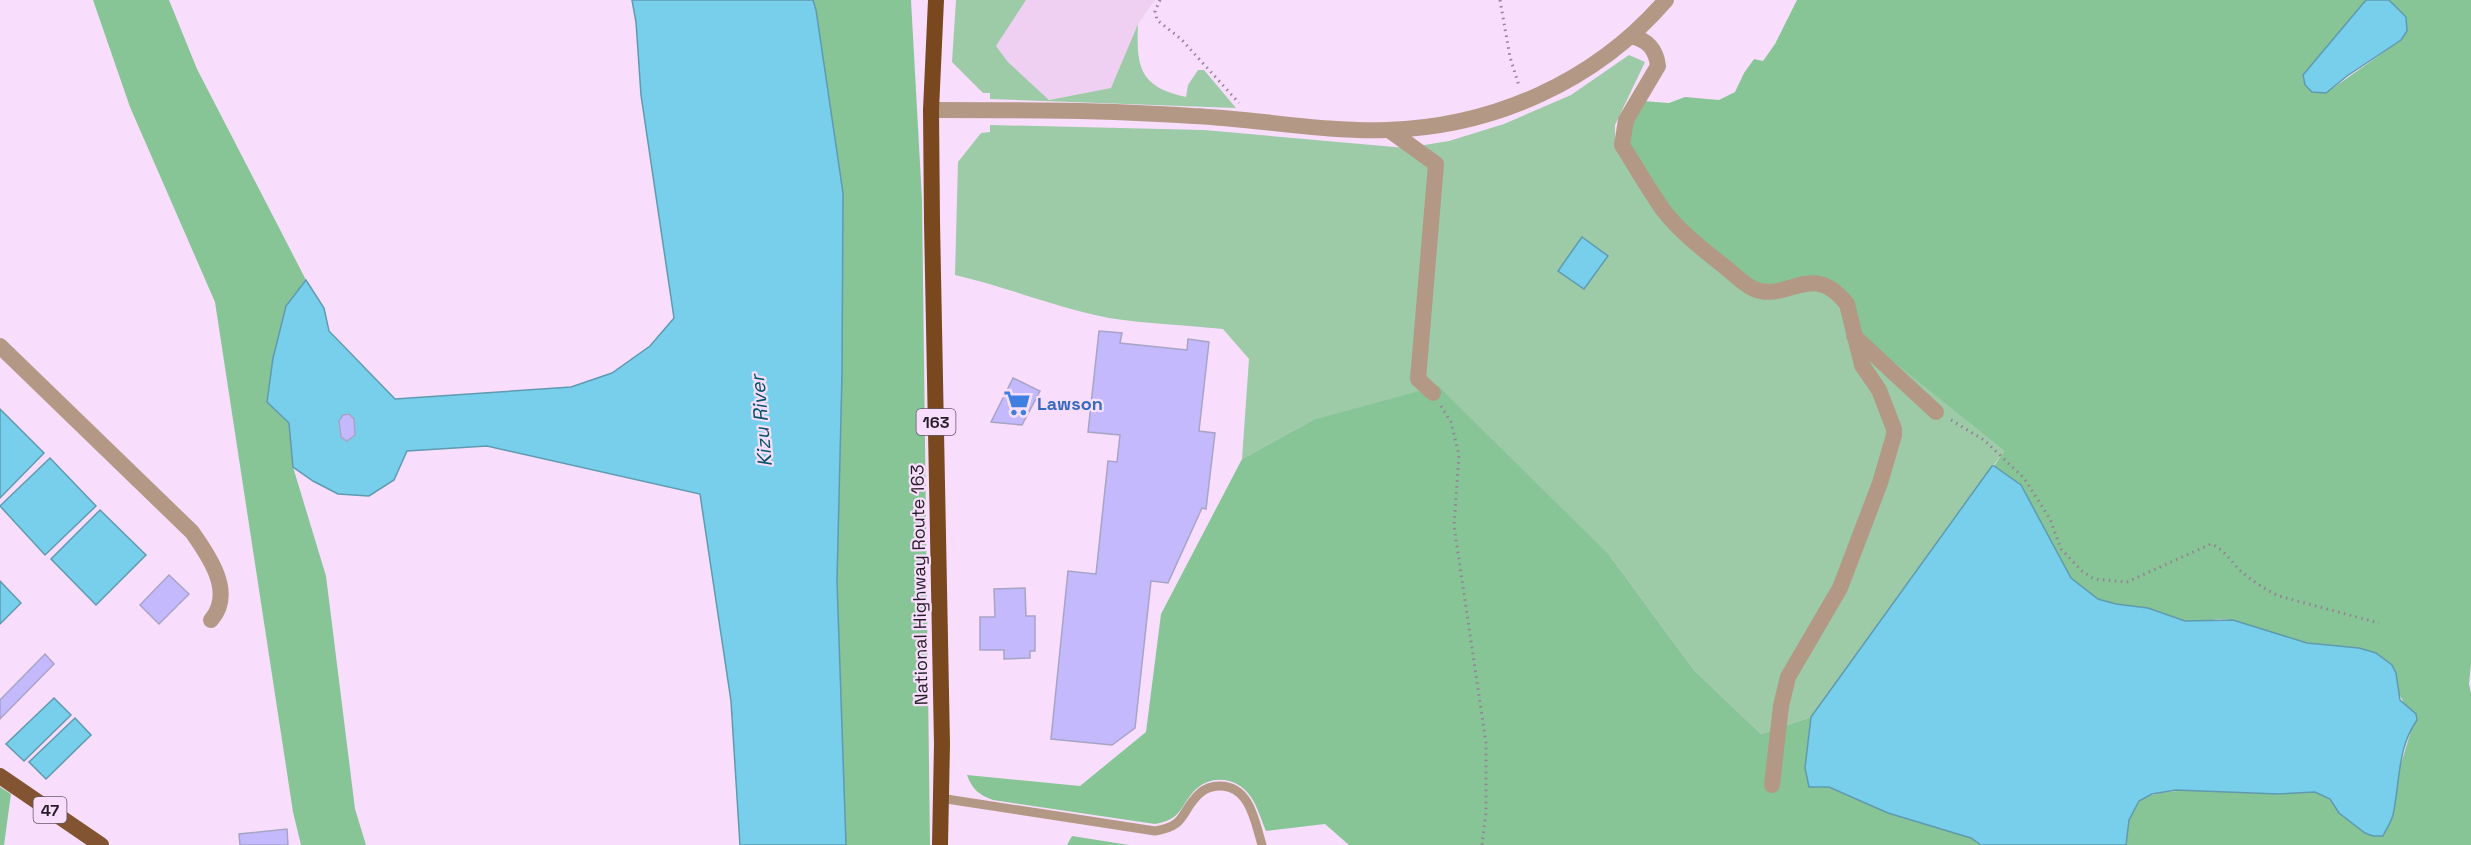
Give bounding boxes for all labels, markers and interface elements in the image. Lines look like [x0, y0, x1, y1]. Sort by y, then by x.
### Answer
water label: Kizu River [744, 372, 778, 468]
supermarket icon: Lawson [1002, 388, 1032, 418]
place label: Lawson [1037, 392, 1103, 415]
road number: 163 [916, 409, 956, 435]
street label: National Highway Route 163 [905, 464, 933, 706]
road number: 47 [34, 797, 66, 823]

